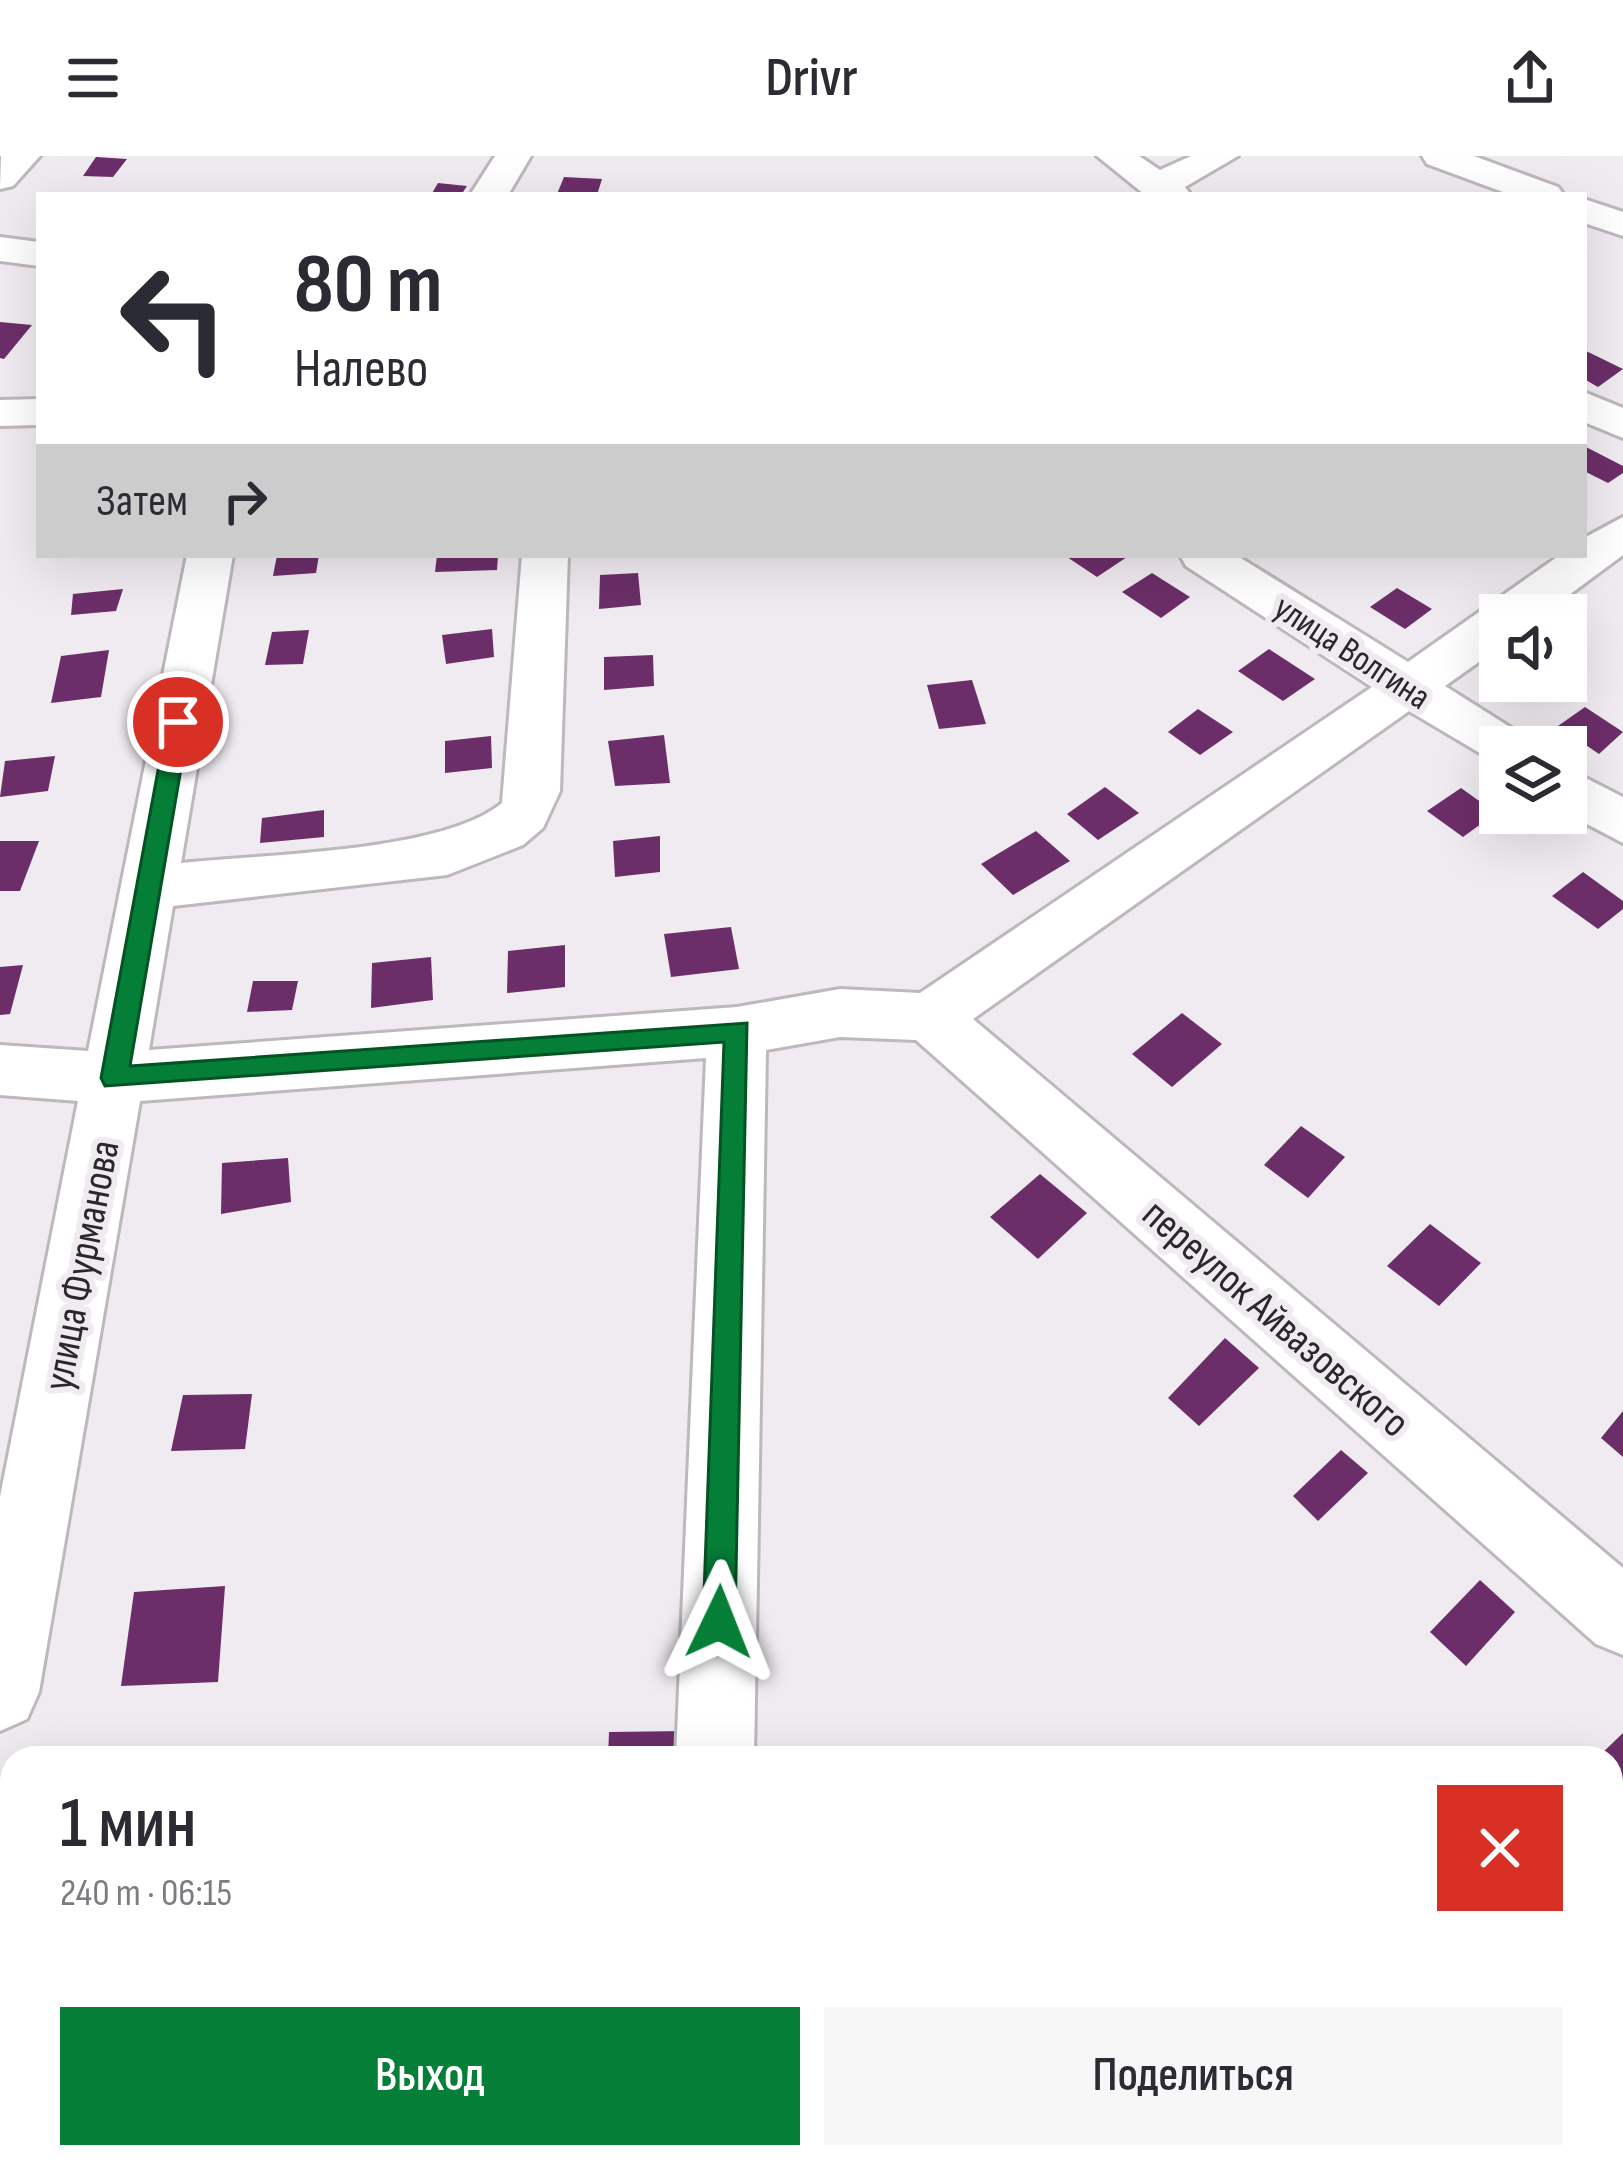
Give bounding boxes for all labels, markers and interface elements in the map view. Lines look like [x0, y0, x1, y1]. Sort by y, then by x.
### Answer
icon: menu [60, 45, 126, 111]
icon: share [1497, 45, 1563, 111]
text: Drivr [765, 46, 858, 111]
text: 80 m [294, 235, 442, 336]
icon: left [96, 240, 252, 396]
text: Налево [294, 337, 428, 402]
icon: right [212, 468, 278, 534]
text: Затем [96, 474, 188, 529]
street label: улица Волгина [1266, 587, 1438, 719]
map controls [1479, 594, 1587, 834]
button: sound [1479, 594, 1587, 702]
pin [127, 671, 229, 773]
icon: arrive [145, 689, 211, 755]
button: layers [1479, 726, 1587, 834]
street label: улица Фурманова [33, 1136, 132, 1395]
street label: переулок Айвазовского [1131, 1189, 1419, 1449]
position arrow [656, 1559, 782, 1685]
text: 1 мин [60, 1781, 196, 1868]
button: close [1437, 1785, 1563, 1911]
text: 240 m · 06:15 [60, 1870, 232, 1917]
button: Выход [60, 2007, 800, 2145]
button: Поделиться [824, 2007, 1563, 2145]

